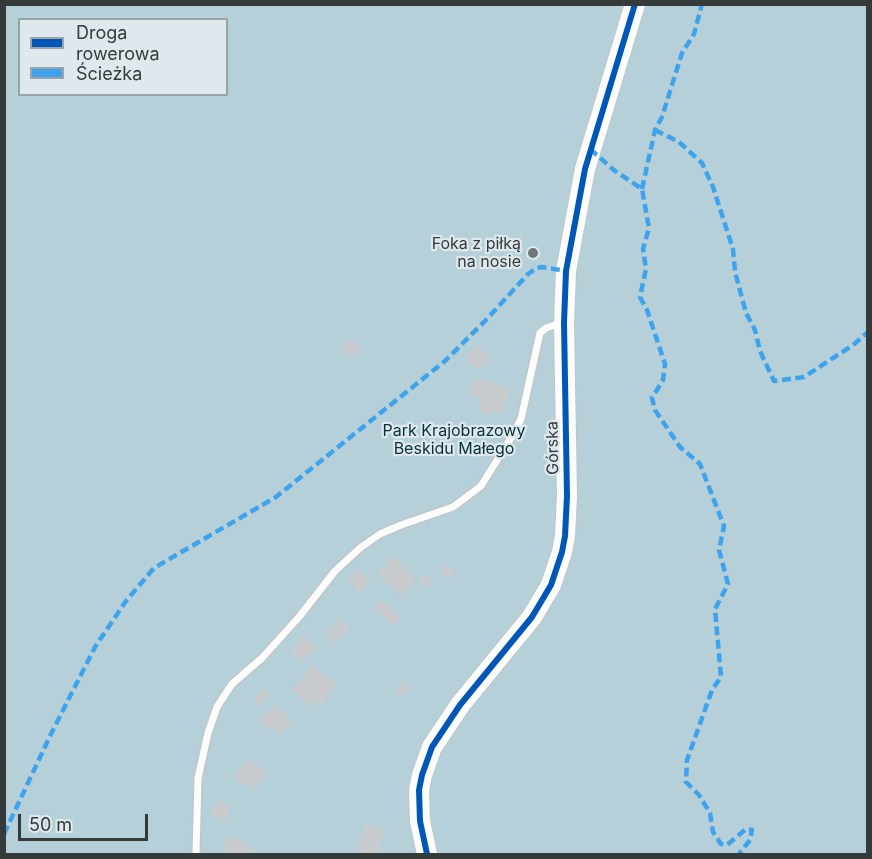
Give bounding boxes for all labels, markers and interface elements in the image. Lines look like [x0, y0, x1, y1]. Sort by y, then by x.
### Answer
legend [18, 18, 228, 96]
text: Droga rowerowa [76, 22, 160, 64]
text: Ścieżka [76, 63, 142, 84]
place label: Foka z piłką na nosie [432, 234, 521, 272]
marker: Foka z piłką na nosie [526, 246, 540, 260]
park label: Park Krajobrazowy Beskidu Małego [383, 421, 525, 459]
street label: Górska [543, 421, 563, 475]
scale bar [21, 802, 152, 840]
text: 50 m [29, 814, 72, 835]

